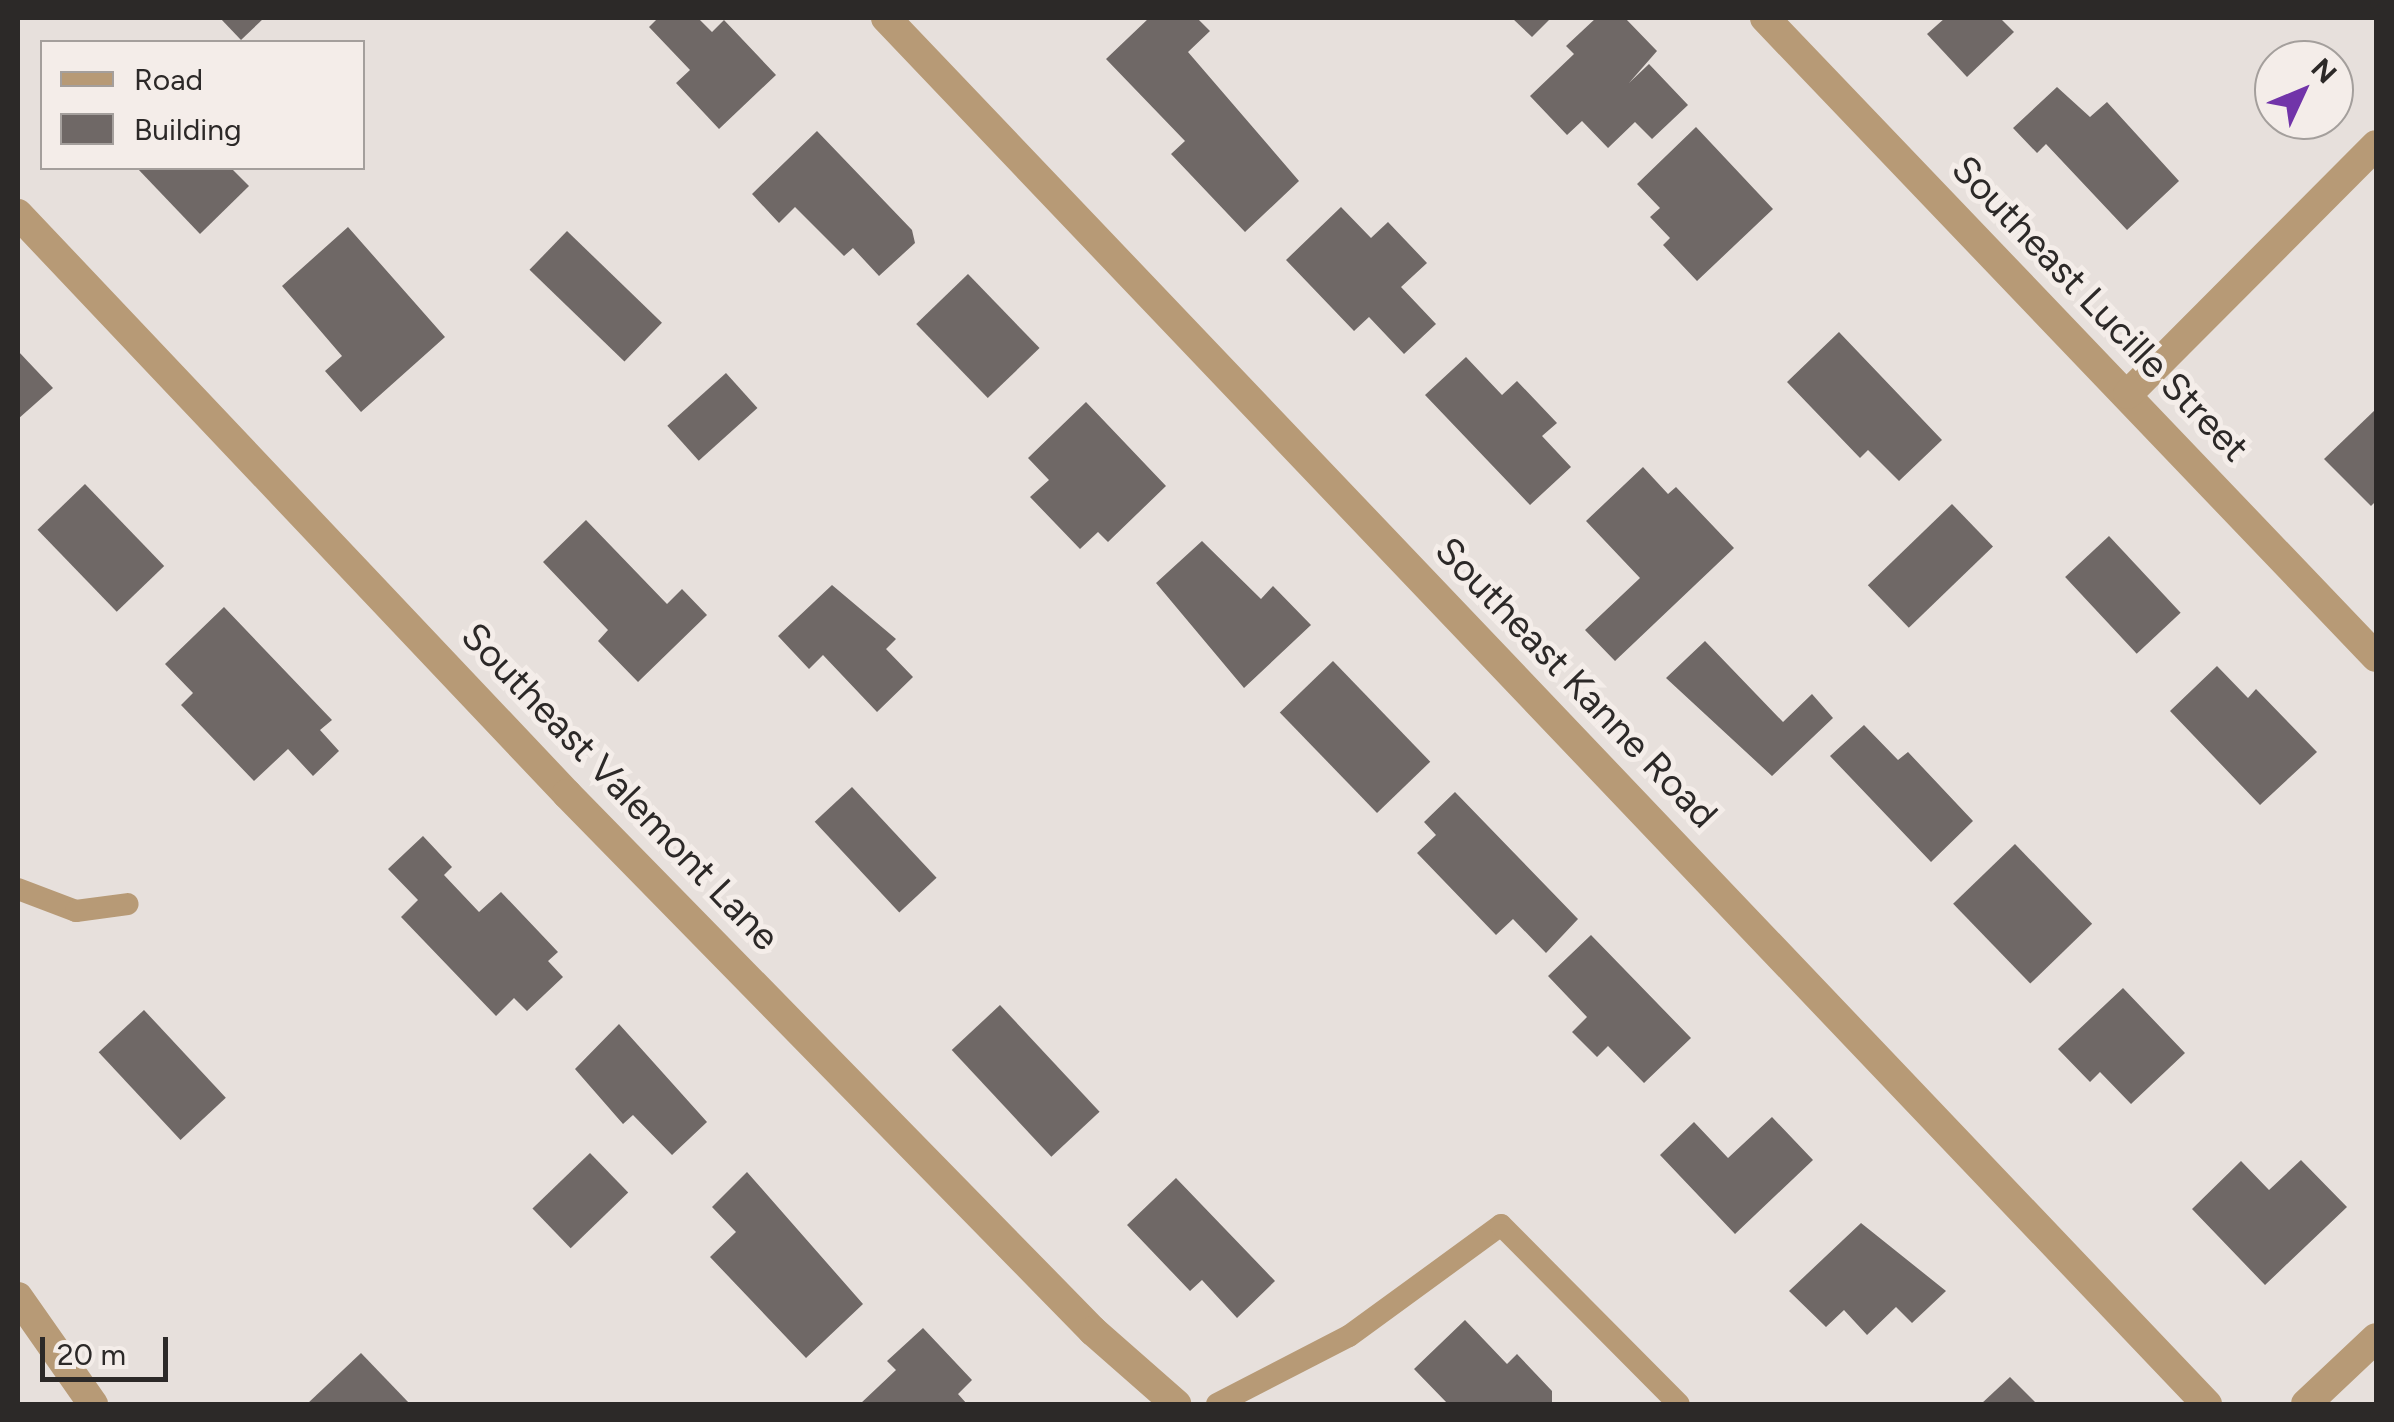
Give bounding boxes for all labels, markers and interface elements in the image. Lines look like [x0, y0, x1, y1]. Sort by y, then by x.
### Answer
legend [40, 40, 365, 170]
north arrow [2254, 40, 2354, 140]
text: N [2304, 51, 2344, 90]
text: Road [134, 61, 203, 98]
text: Building [134, 111, 242, 148]
street label: Southeast Lucille Street [1942, 147, 2258, 471]
street label: Southeast Kanne Road [1426, 528, 1726, 838]
street label: Southeast Valemont Lane [452, 614, 788, 960]
scale bar [45, 1317, 172, 1379]
text: 20 m [57, 1336, 126, 1373]

